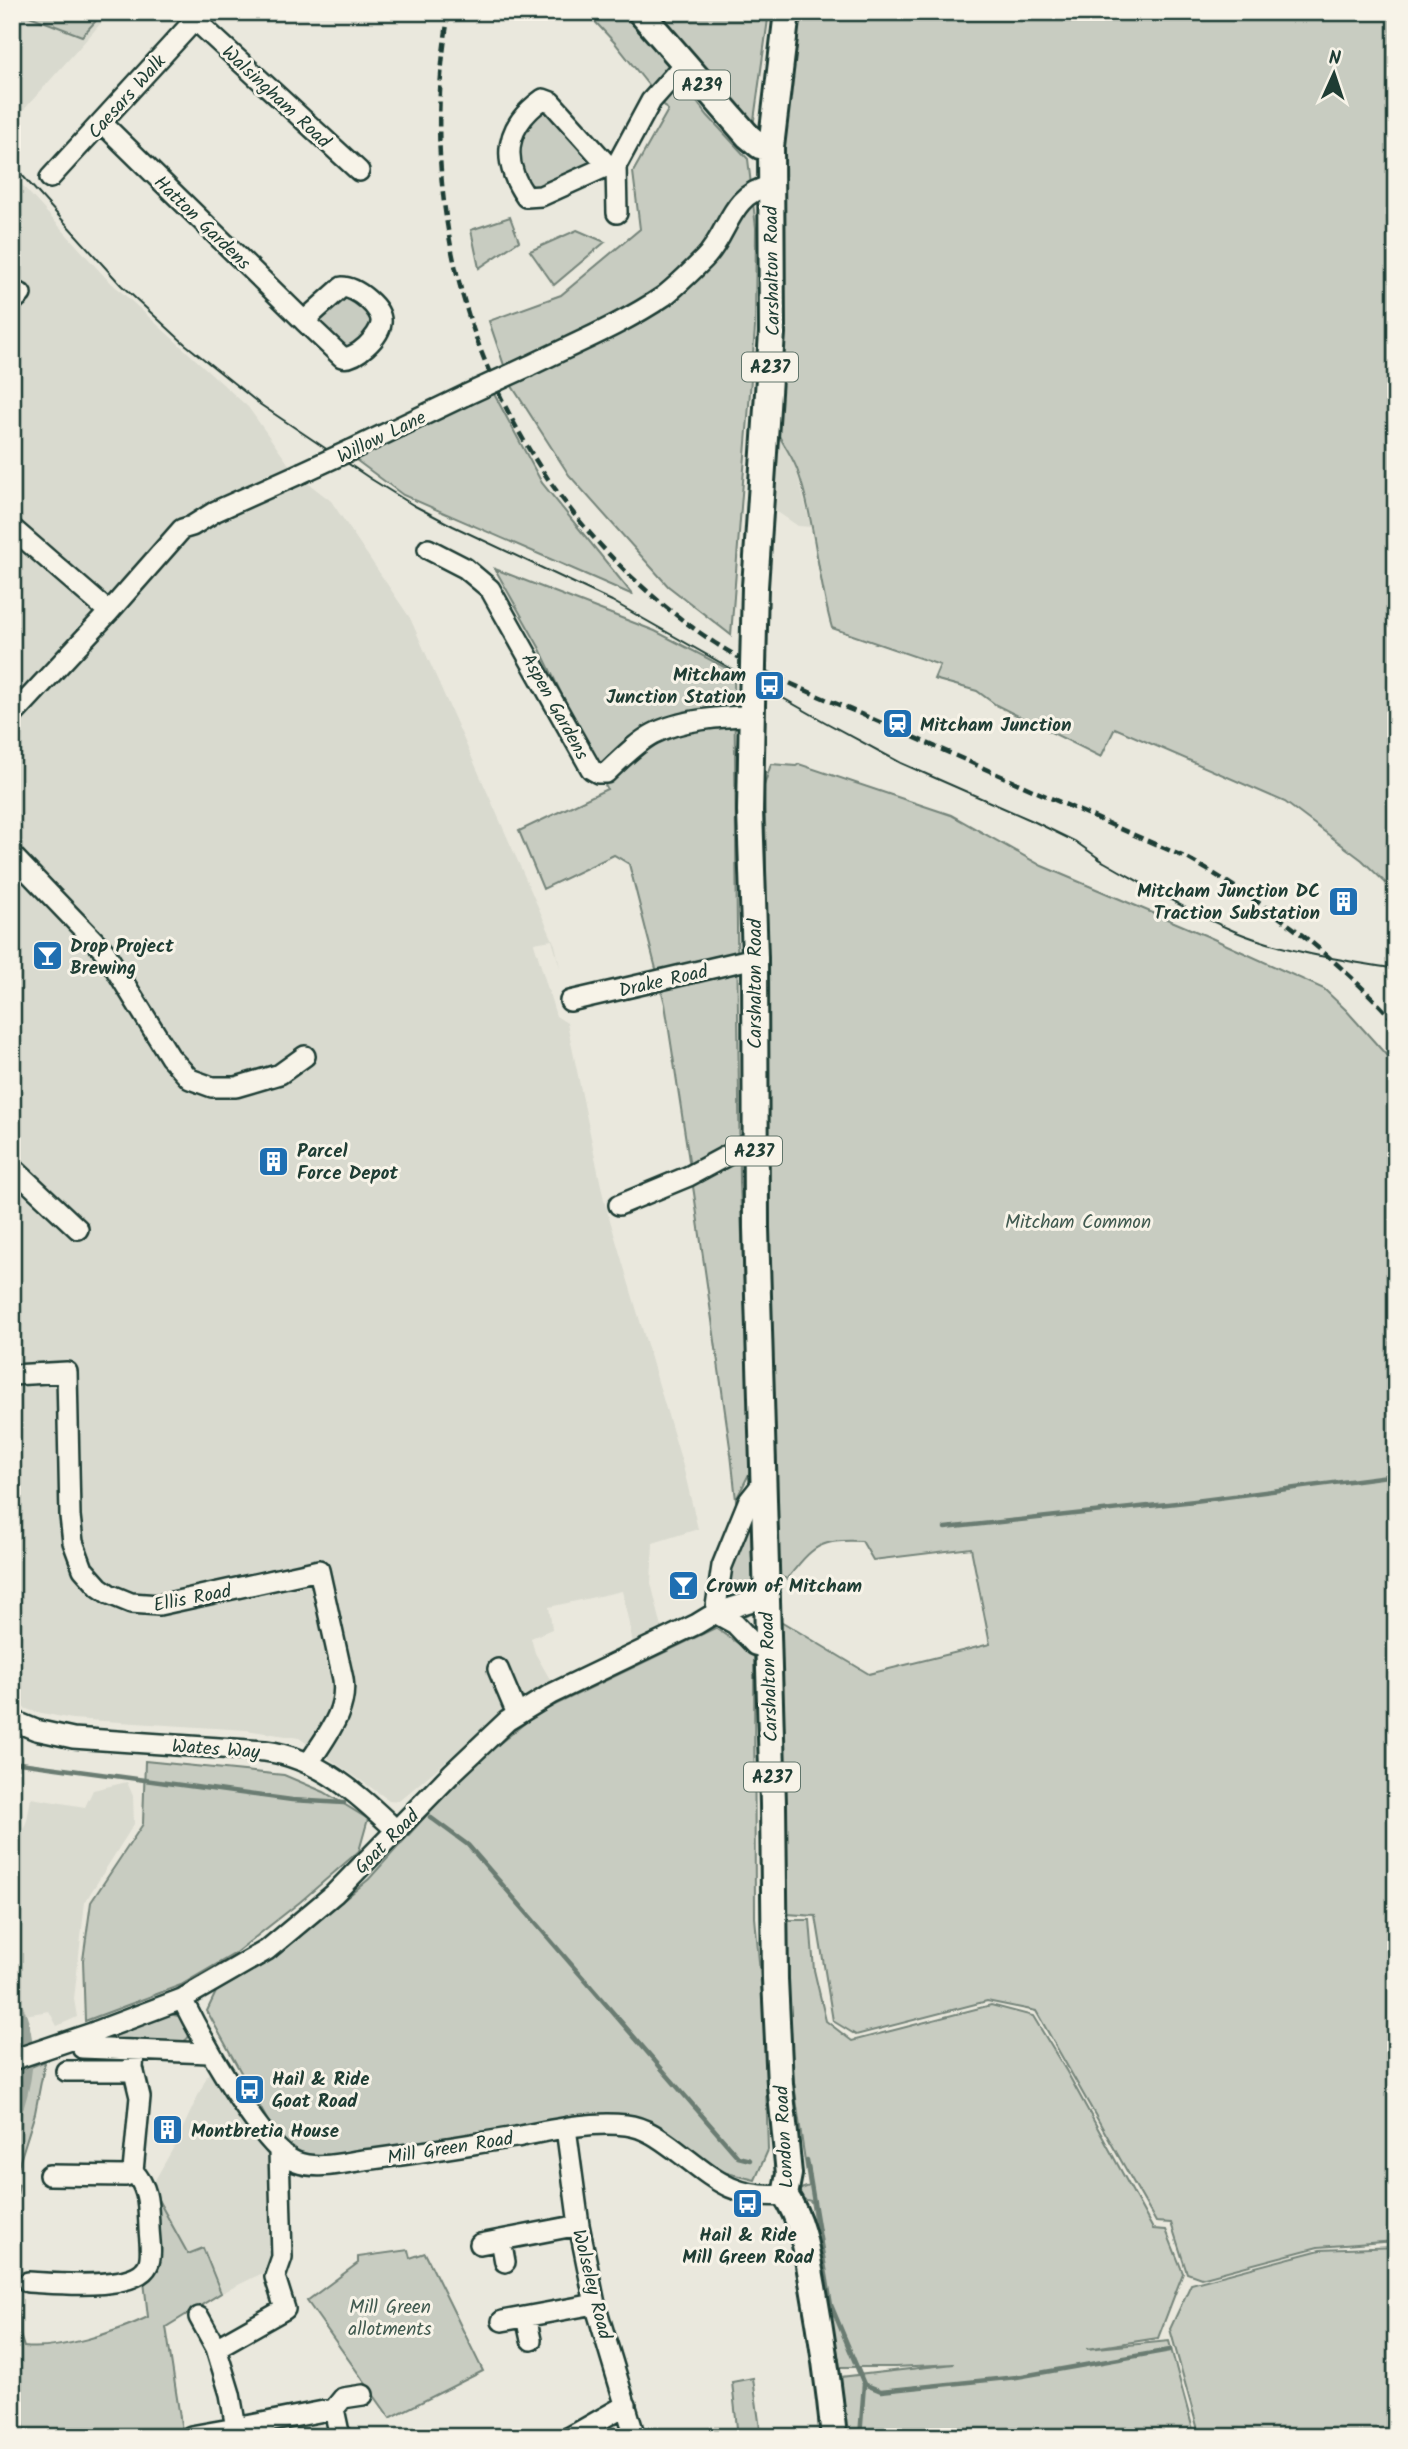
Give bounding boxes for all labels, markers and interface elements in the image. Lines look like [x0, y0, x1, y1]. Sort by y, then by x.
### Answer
north arrow [1300, 38, 1370, 108]
street label: Walsingham Road [214, 39, 337, 157]
text: N [1328, 44, 1342, 74]
street label: Caesars Walk [81, 48, 174, 146]
road number: A239 [674, 70, 730, 100]
street label: Hatton Gardens [146, 169, 257, 278]
street label: Carshalton Road [757, 205, 789, 336]
road number: A237 [742, 352, 798, 382]
street label: Willow Lane [332, 403, 432, 472]
street label: Aspen Gardens [513, 648, 596, 766]
place label: Mitcham Junction Station [606, 661, 746, 713]
bus stop icon: Mitcham Junction Station [752, 668, 786, 702]
station icon: Mitcham Junction [880, 707, 914, 741]
place label: Mitcham Junction [920, 711, 1071, 741]
place label: Mitcham Junction DC Traction Substation [1137, 877, 1320, 929]
building icon: Mitcham Junction DC Traction Substation [1326, 884, 1360, 918]
street label: Carshalton Road [741, 918, 771, 1049]
place label: Drop Project Brewing [70, 932, 174, 984]
bar icon: Drop Project Brewing [30, 939, 64, 973]
street label: Drake Road [616, 957, 711, 1007]
road number: A237 [726, 1136, 782, 1166]
place label: Parcel Force Depot [297, 1137, 399, 1189]
building icon: Parcel Force Depot [257, 1144, 291, 1178]
park label: Mitcham Common [1005, 1208, 1151, 1238]
bar icon: Crown of Mitcham [666, 1568, 700, 1602]
place label: Crown of Mitcham [706, 1572, 862, 1602]
street label: Ellis Road [151, 1577, 234, 1621]
street label: Carshalton Road [753, 1611, 787, 1743]
street label: Wates Way [171, 1732, 262, 1768]
road number: A237 [744, 1762, 800, 1792]
street label: Goat Road [348, 1802, 427, 1882]
place label: Hail & Ride Goat Road [272, 2065, 370, 2117]
bus stop icon: Hail & Ride Goat Road [232, 2072, 266, 2106]
street label: London Road [767, 2084, 803, 2189]
building icon: Montbretia House [151, 2113, 185, 2147]
place label: Montbretia House [191, 2117, 339, 2147]
street label: Mill Green Road [385, 2124, 516, 2174]
bus stop icon: Hail & Ride Mill Green Road [731, 2186, 765, 2220]
place label: Hail & Ride Mill Green Road [682, 2221, 814, 2273]
street label: Wolseley Road [563, 2226, 619, 2343]
park label: Mill Green allotments [348, 2293, 432, 2345]

